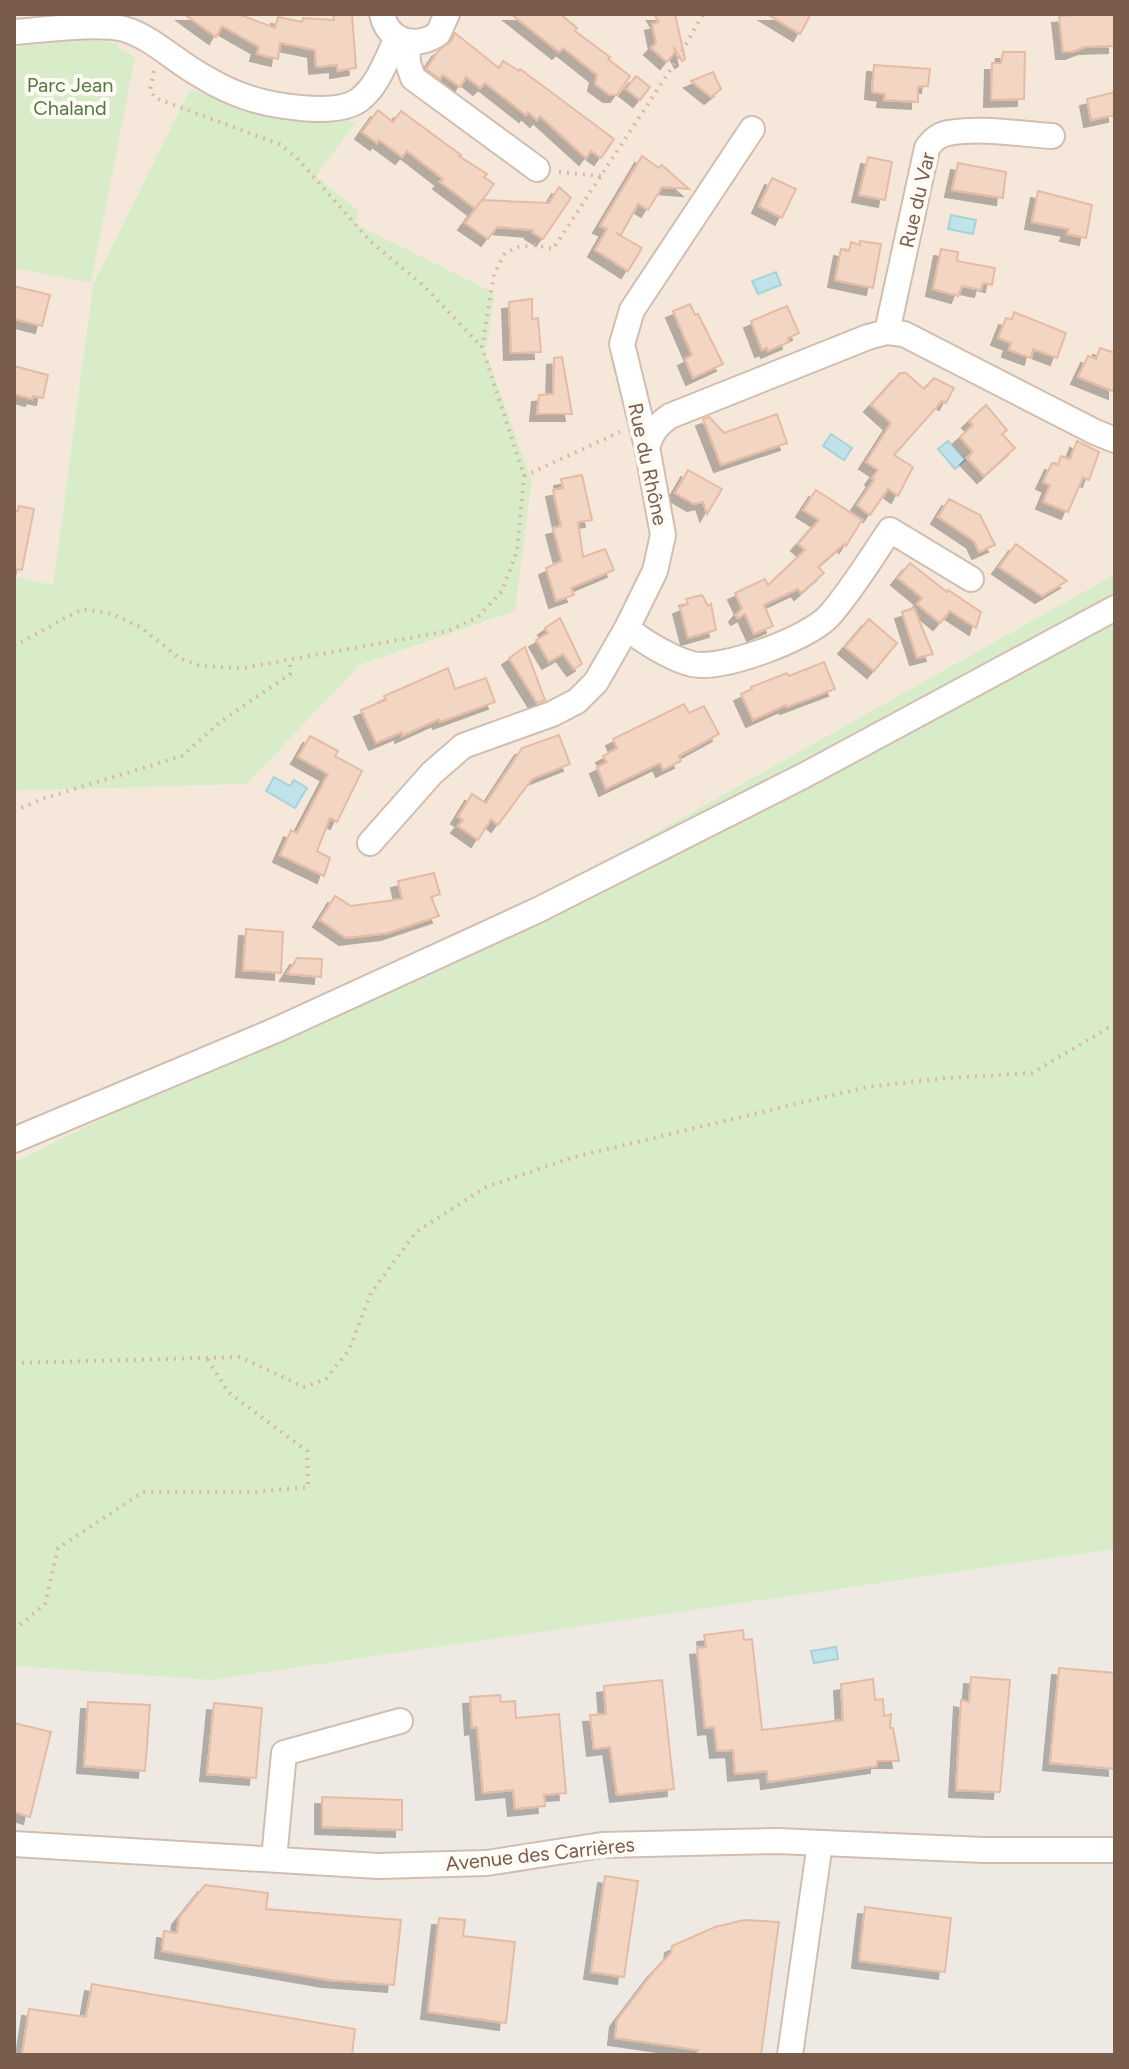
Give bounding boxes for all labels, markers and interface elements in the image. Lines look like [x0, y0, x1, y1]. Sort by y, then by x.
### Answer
park label: Parc Jean Chaland [27, 73, 113, 120]
street label: Rue du Var [894, 150, 940, 250]
street label: Rue du Rhône [623, 401, 673, 528]
street label: Avenue des Carrières [444, 1832, 636, 1876]

